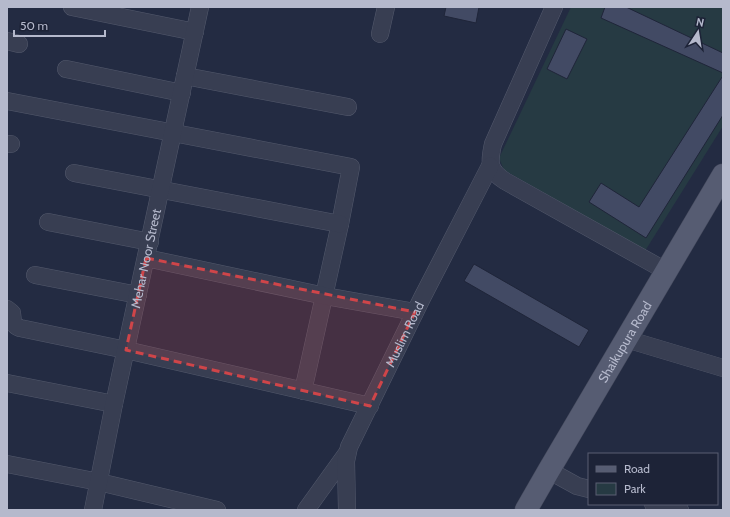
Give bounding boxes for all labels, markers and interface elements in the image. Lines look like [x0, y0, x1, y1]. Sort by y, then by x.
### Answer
scale bar [14, 12, 105, 38]
north arrow [678, 12, 718, 52]
text: N [695, 15, 705, 30]
text: 50 m [20, 18, 48, 33]
street label: Mehar Noor Street [127, 207, 164, 310]
street label: Shaikupura Road [594, 298, 655, 385]
street label: Muslim Road [381, 299, 427, 370]
legend [588, 453, 718, 505]
text: Road [624, 461, 650, 476]
text: Park [624, 481, 646, 496]

